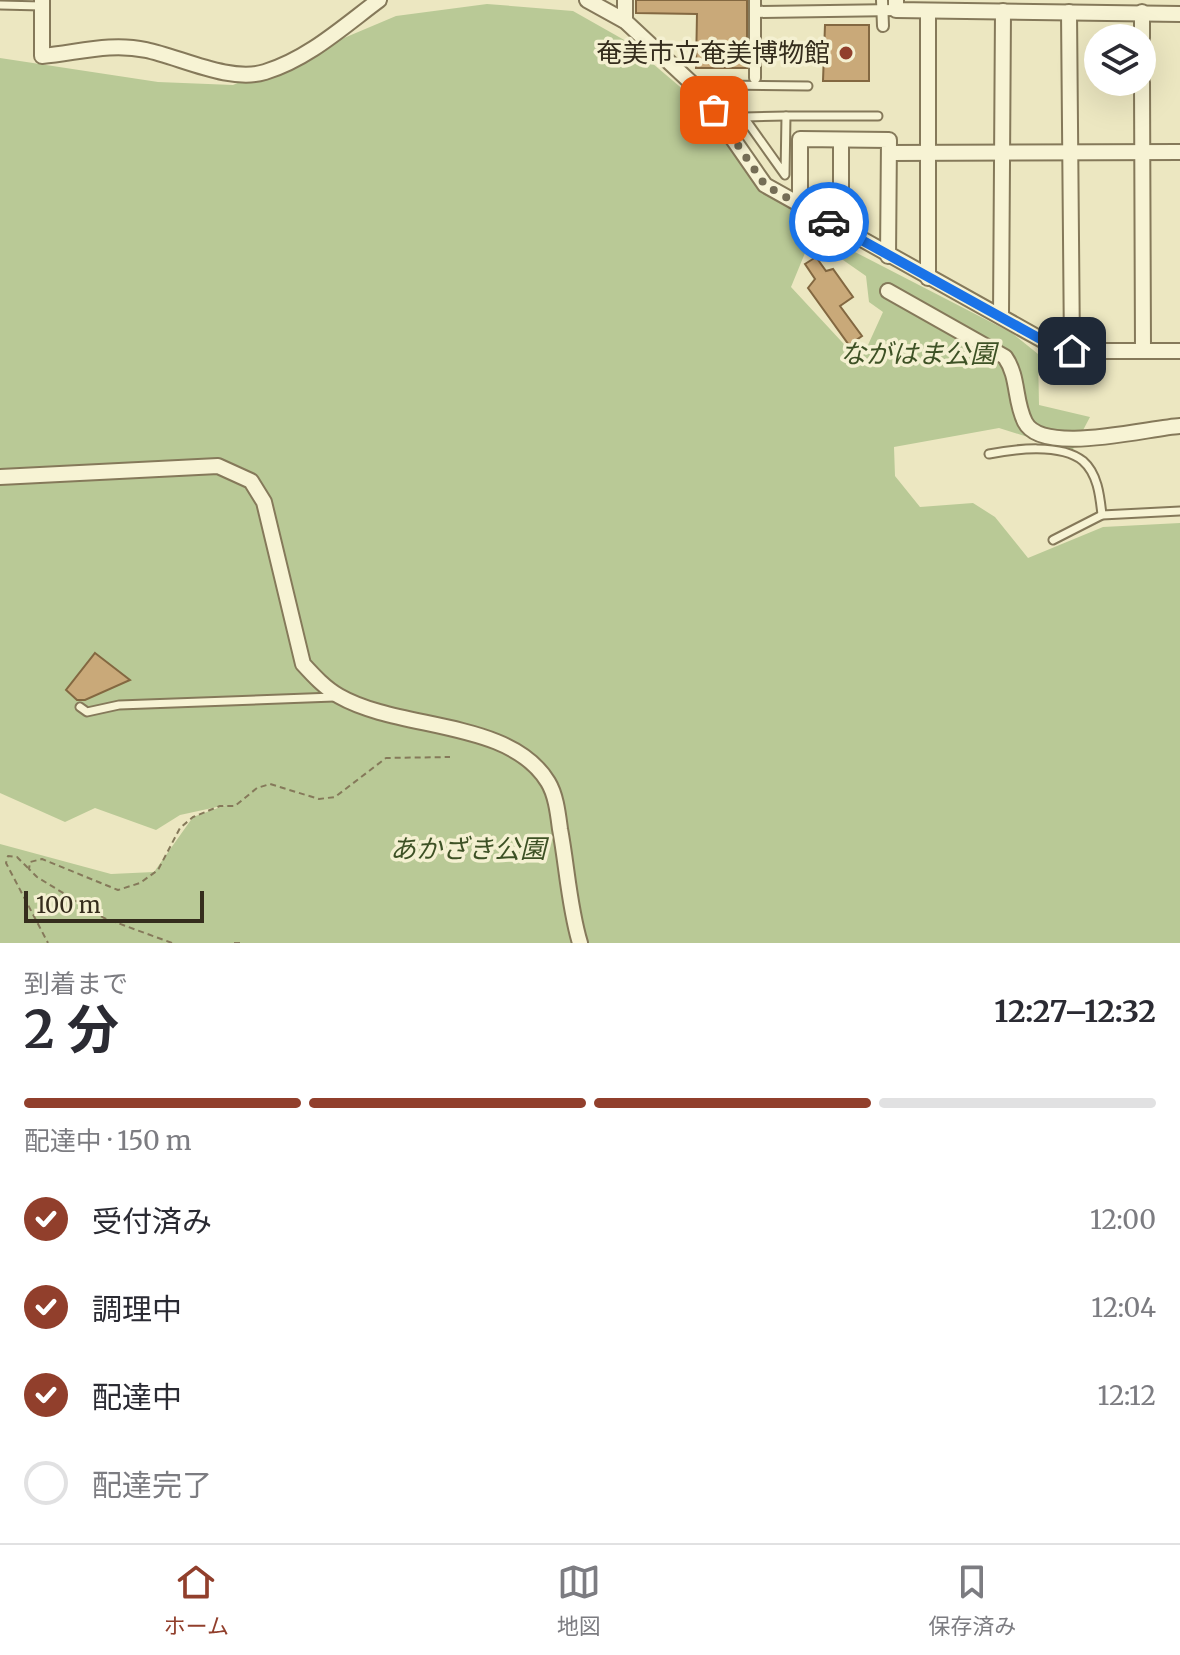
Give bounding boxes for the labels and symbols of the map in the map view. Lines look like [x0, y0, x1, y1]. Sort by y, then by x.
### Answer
place label: 奄美市立奄美博物館 [596, 36, 830, 69]
marker: 奄美市立奄美博物館 [837, 44, 855, 62]
pin [680, 76, 748, 144]
courier [789, 182, 869, 262]
pin [1038, 317, 1106, 385]
park label: ながはま公園 [840, 337, 1000, 370]
park label: あかざき公園 [390, 832, 550, 865]
scale bar [24, 887, 204, 923]

